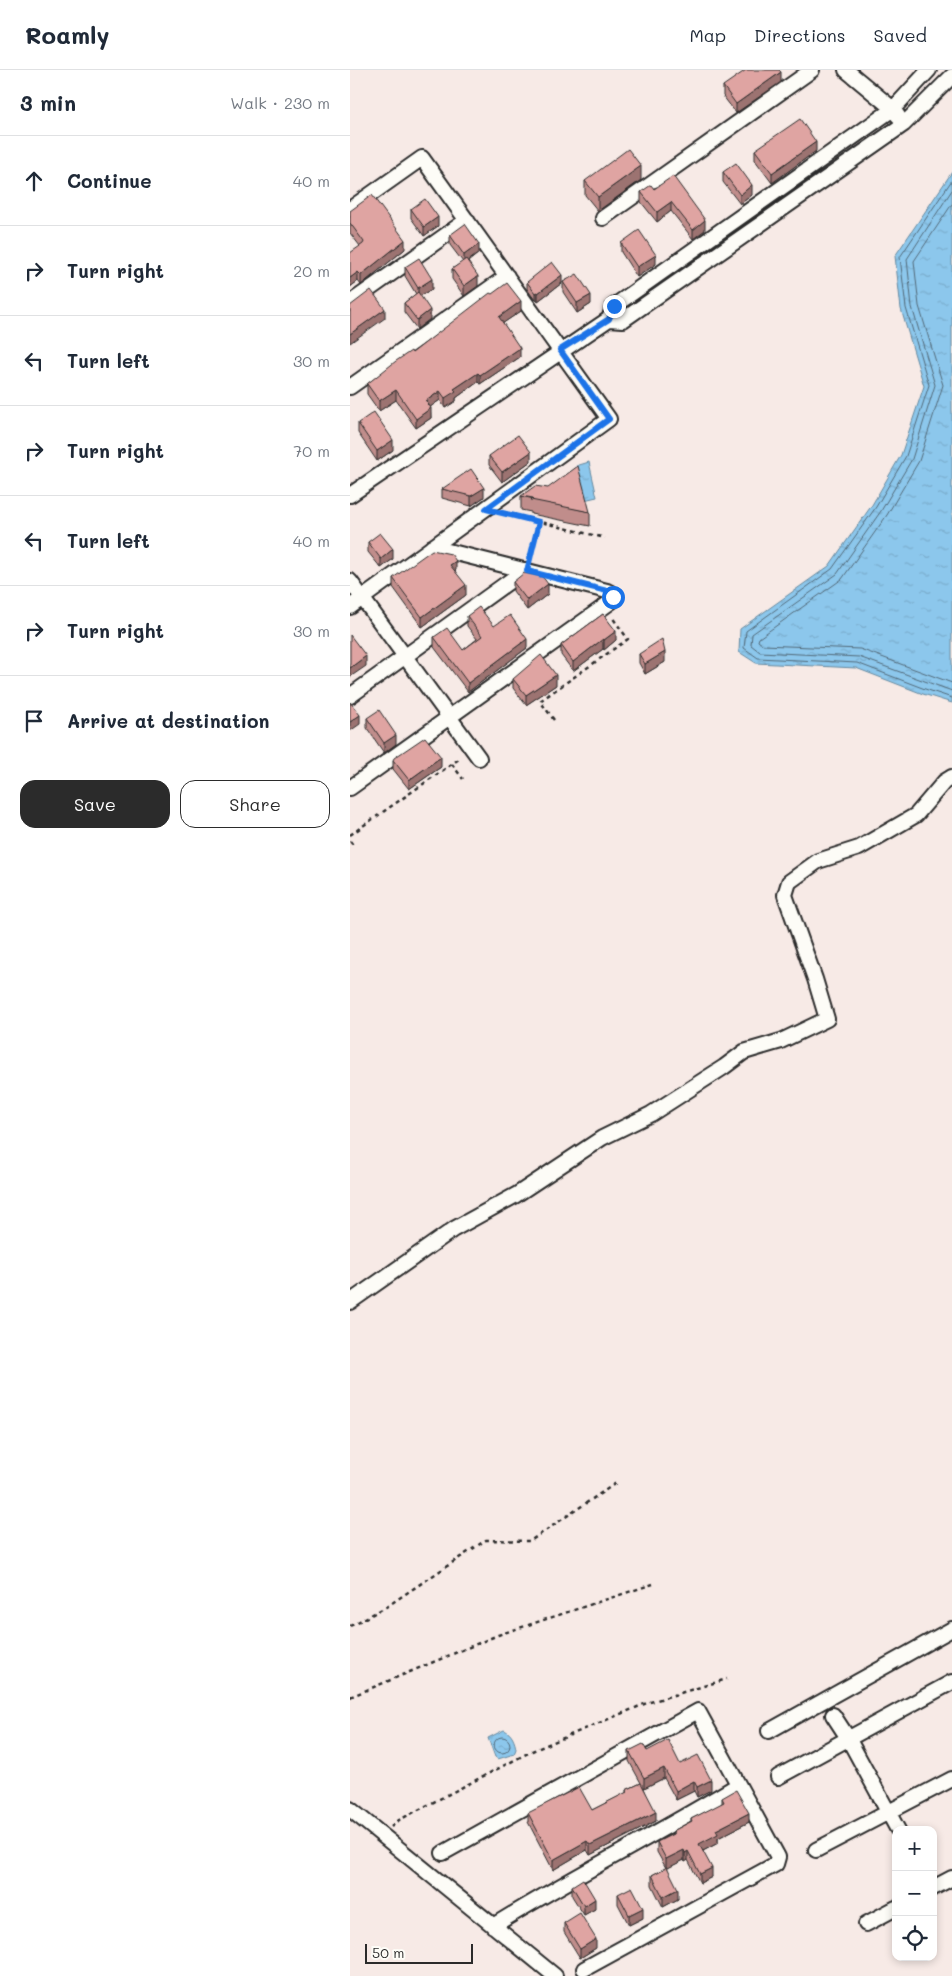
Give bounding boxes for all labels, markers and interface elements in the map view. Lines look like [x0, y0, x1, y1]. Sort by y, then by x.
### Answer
text: Roamly [25, 19, 109, 50]
text: Map [689, 23, 726, 47]
text: Directions [754, 23, 846, 47]
text: Saved [874, 23, 927, 47]
text: 3 min [20, 89, 76, 116]
text: Walk · 230 m [230, 92, 330, 113]
icon: ahead [20, 167, 48, 195]
text: Continue [67, 168, 152, 193]
text: 40 m [293, 170, 330, 191]
icon: right [20, 257, 48, 285]
text: Turn right [67, 258, 164, 283]
text: 20 m [293, 260, 330, 281]
route end [603, 295, 626, 318]
icon: left [20, 347, 48, 375]
text: Turn left [67, 348, 150, 373]
text: 30 m [293, 350, 330, 371]
icon: right [20, 437, 48, 465]
text: Turn right [67, 438, 164, 463]
text: 70 m [293, 440, 330, 461]
icon: left [20, 527, 48, 555]
text: Turn left [67, 528, 150, 553]
text: 40 m [293, 530, 330, 551]
route start [602, 586, 625, 609]
icon: right [20, 617, 48, 645]
text: Turn right [67, 618, 164, 643]
text: 30 m [293, 620, 330, 641]
icon: arrive [20, 707, 48, 735]
text: Arrive at destination [67, 708, 270, 733]
button: Save [20, 780, 170, 828]
button: Share [180, 780, 330, 828]
map controls [892, 1826, 937, 1961]
button: + [892, 1826, 937, 1871]
button: − [892, 1871, 937, 1916]
button: locate [892, 1916, 937, 1961]
scale bar [365, 1941, 472, 1964]
text: 50 m [372, 1943, 404, 1962]

